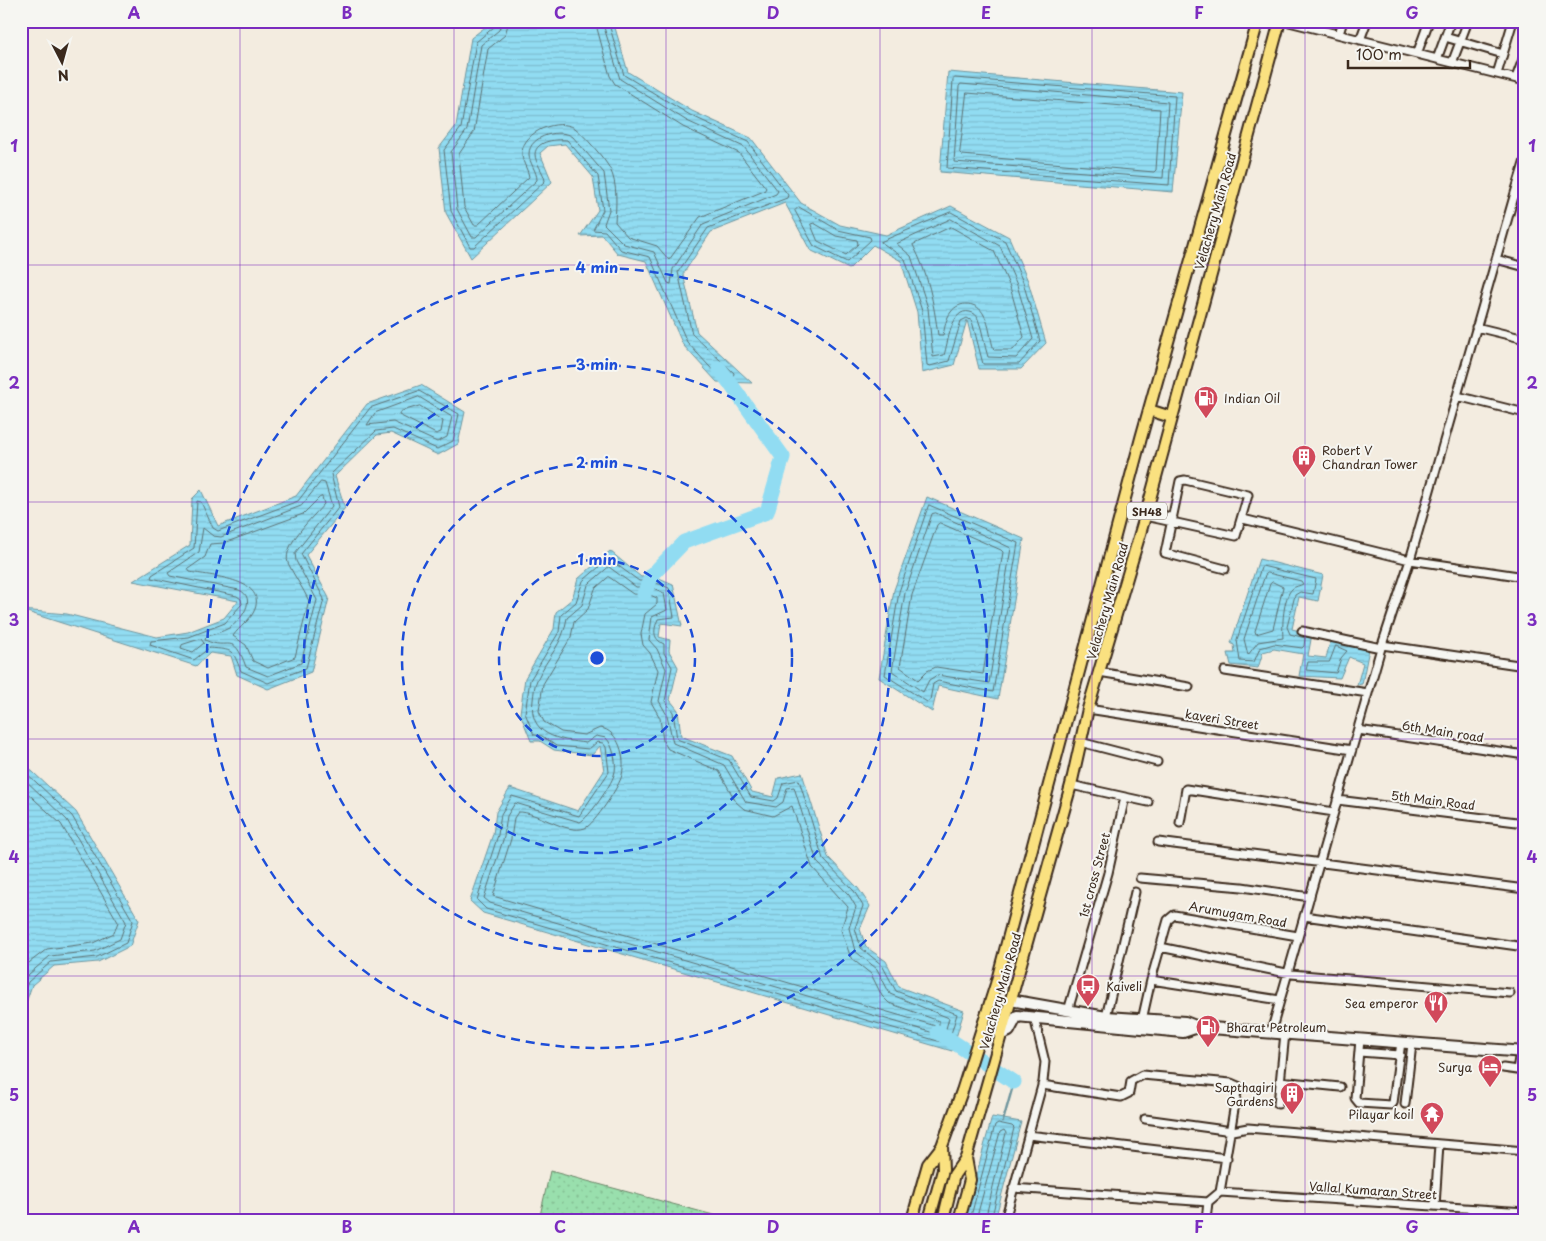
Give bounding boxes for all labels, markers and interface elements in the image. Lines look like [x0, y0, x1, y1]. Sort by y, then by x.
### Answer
text: A [128, 0, 141, 24]
text: B [342, 0, 353, 24]
text: C [554, 0, 566, 24]
text: D [767, 0, 779, 24]
text: E [981, 0, 991, 24]
text: F [1194, 0, 1204, 24]
text: G [1405, 0, 1419, 24]
north arrow [38, 38, 88, 88]
scale bar [1348, 38, 1471, 70]
text: 100 m [1356, 42, 1402, 65]
text: N [57, 64, 70, 86]
text: 1 [10, 133, 18, 157]
text: 1 [1528, 133, 1536, 157]
street label: Velachery Main Road [1190, 150, 1240, 272]
text: 4 min [576, 255, 618, 278]
text: 3 min [576, 352, 618, 375]
text: 2 [8, 370, 20, 394]
text: 2 [1526, 370, 1538, 394]
fuel station icon: Indian Oil [1193, 385, 1219, 419]
place label: Indian Oil [1224, 389, 1280, 407]
place label: Robert V Chandran Tower [1322, 441, 1418, 473]
building icon: Robert V Chandran Tower [1291, 444, 1317, 478]
text: 2 min [576, 450, 618, 473]
road number: SH48 [1127, 502, 1167, 520]
street label: Velachery Main Road [1082, 540, 1132, 662]
text: 1 min [578, 547, 616, 570]
text: 3 [9, 607, 19, 631]
text: 3 [1527, 607, 1537, 631]
centre of rings [588, 649, 606, 667]
street label: kaveri Street [1184, 704, 1260, 734]
street label: 6th Main road [1401, 716, 1485, 746]
street label: 5th Main Road [1390, 786, 1476, 814]
street label: 1st cross Street [1074, 830, 1114, 920]
text: 4 [9, 844, 20, 868]
text: 4 [1527, 844, 1538, 868]
street label: Arumugam Road [1188, 897, 1288, 931]
street label: Velachery Main Road [975, 930, 1025, 1052]
bus stop icon: Kaiveli [1075, 973, 1101, 1007]
place label: Kaiveli [1106, 977, 1142, 995]
restaurant icon: Sea emperor [1423, 990, 1449, 1024]
place label: Sea emperor [1345, 994, 1419, 1012]
fuel station icon: Bharat Petroleum [1195, 1014, 1221, 1048]
place label: Bharat Petroleum [1226, 1018, 1327, 1036]
hotel icon: Surya [1477, 1054, 1503, 1088]
place label: Surya [1438, 1058, 1472, 1076]
place label: Sapthagiri Gardens [1214, 1078, 1275, 1110]
building icon: Sapthagiri Gardens [1279, 1081, 1305, 1115]
text: 5 [9, 1082, 19, 1106]
text: 5 [1527, 1082, 1537, 1106]
temple icon: Pilayar koil [1419, 1101, 1445, 1135]
place label: Pilayar koil [1348, 1105, 1414, 1123]
street label: Vallal Kumaran Street [1308, 1177, 1438, 1203]
text: A [128, 1214, 141, 1238]
text: B [342, 1214, 353, 1238]
text: C [554, 1214, 566, 1238]
text: D [767, 1214, 779, 1238]
text: E [981, 1214, 991, 1238]
text: F [1194, 1214, 1204, 1238]
text: G [1405, 1214, 1419, 1238]

